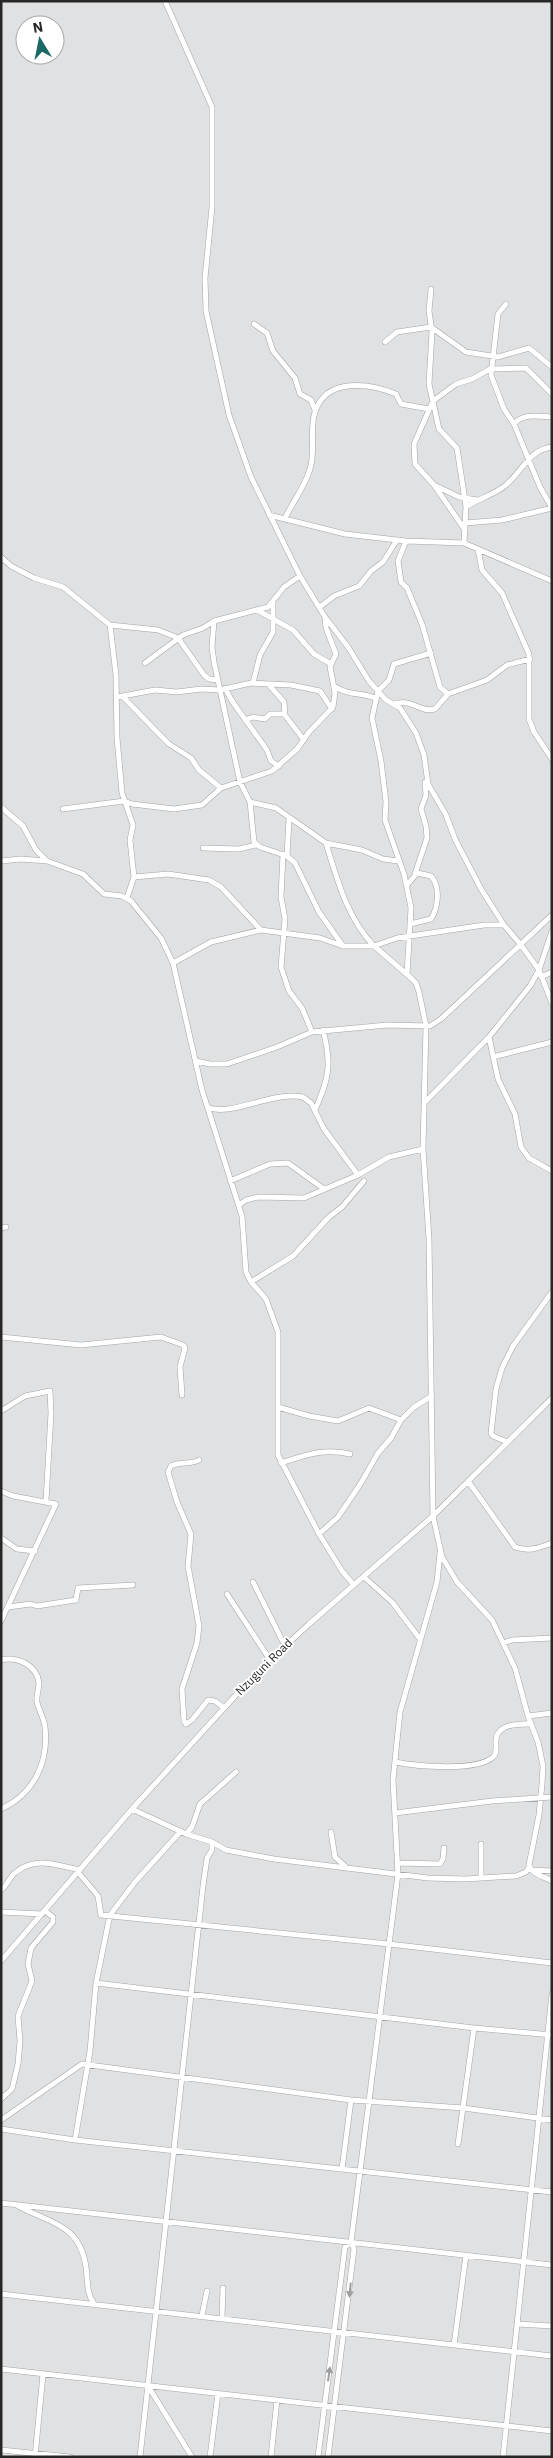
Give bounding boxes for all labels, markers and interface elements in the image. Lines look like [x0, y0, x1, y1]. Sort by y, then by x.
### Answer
north arrow [15, 15, 65, 65]
text: N [31, 17, 44, 37]
street label: Nzuguni Road [232, 1635, 295, 1698]
one-way arrow [346, 2282, 354, 2298]
one-way arrow [325, 2365, 333, 2381]

